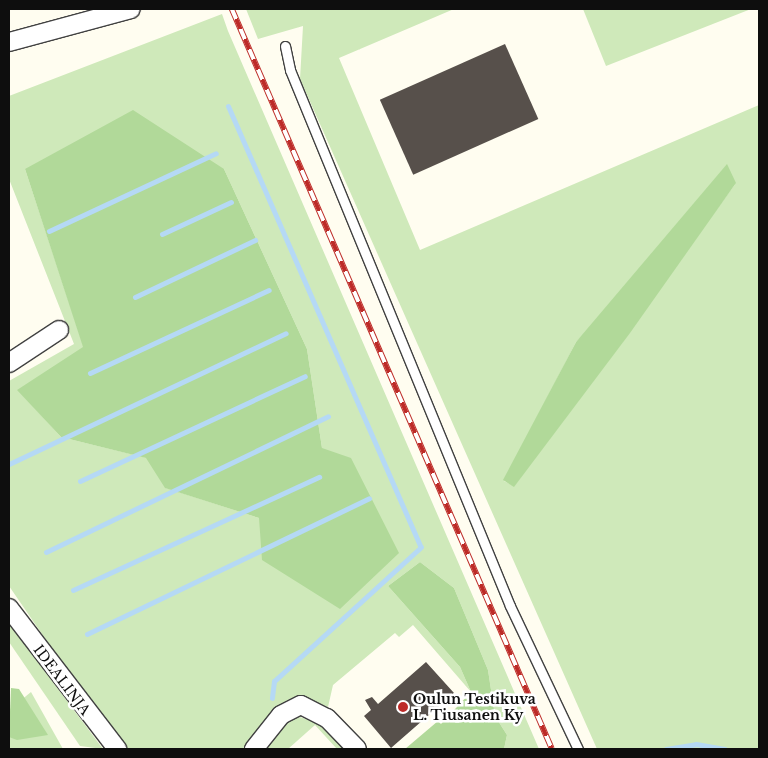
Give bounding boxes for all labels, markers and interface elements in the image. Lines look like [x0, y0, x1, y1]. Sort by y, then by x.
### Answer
street label: IDEALINJA [30, 641, 94, 719]
place label: Oulun Testikuva L. Tiusanen Ky [413, 691, 536, 724]
marker: Oulun Testikuva L. Tiusanen Ky [397, 701, 409, 713]

